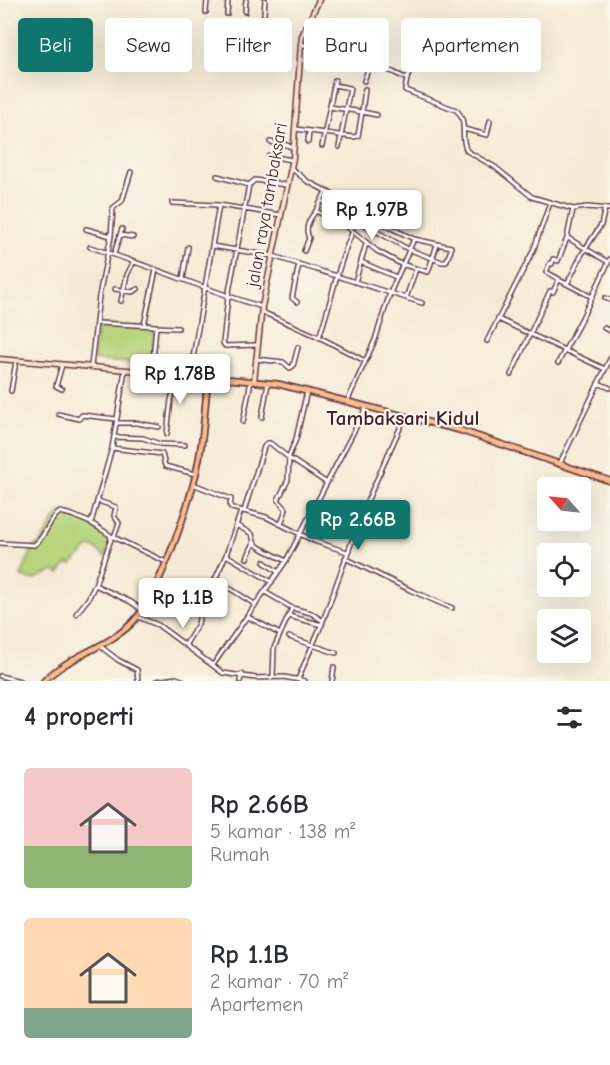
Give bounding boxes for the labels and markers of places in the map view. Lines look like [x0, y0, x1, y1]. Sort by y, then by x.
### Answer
pin: Rp 1.97B [310, 190, 434, 241]
pin: Rp 1.78B [118, 354, 242, 405]
pin: Rp 2.66B [296, 500, 420, 551]
pin: Rp 1.1B [128, 578, 238, 629]

